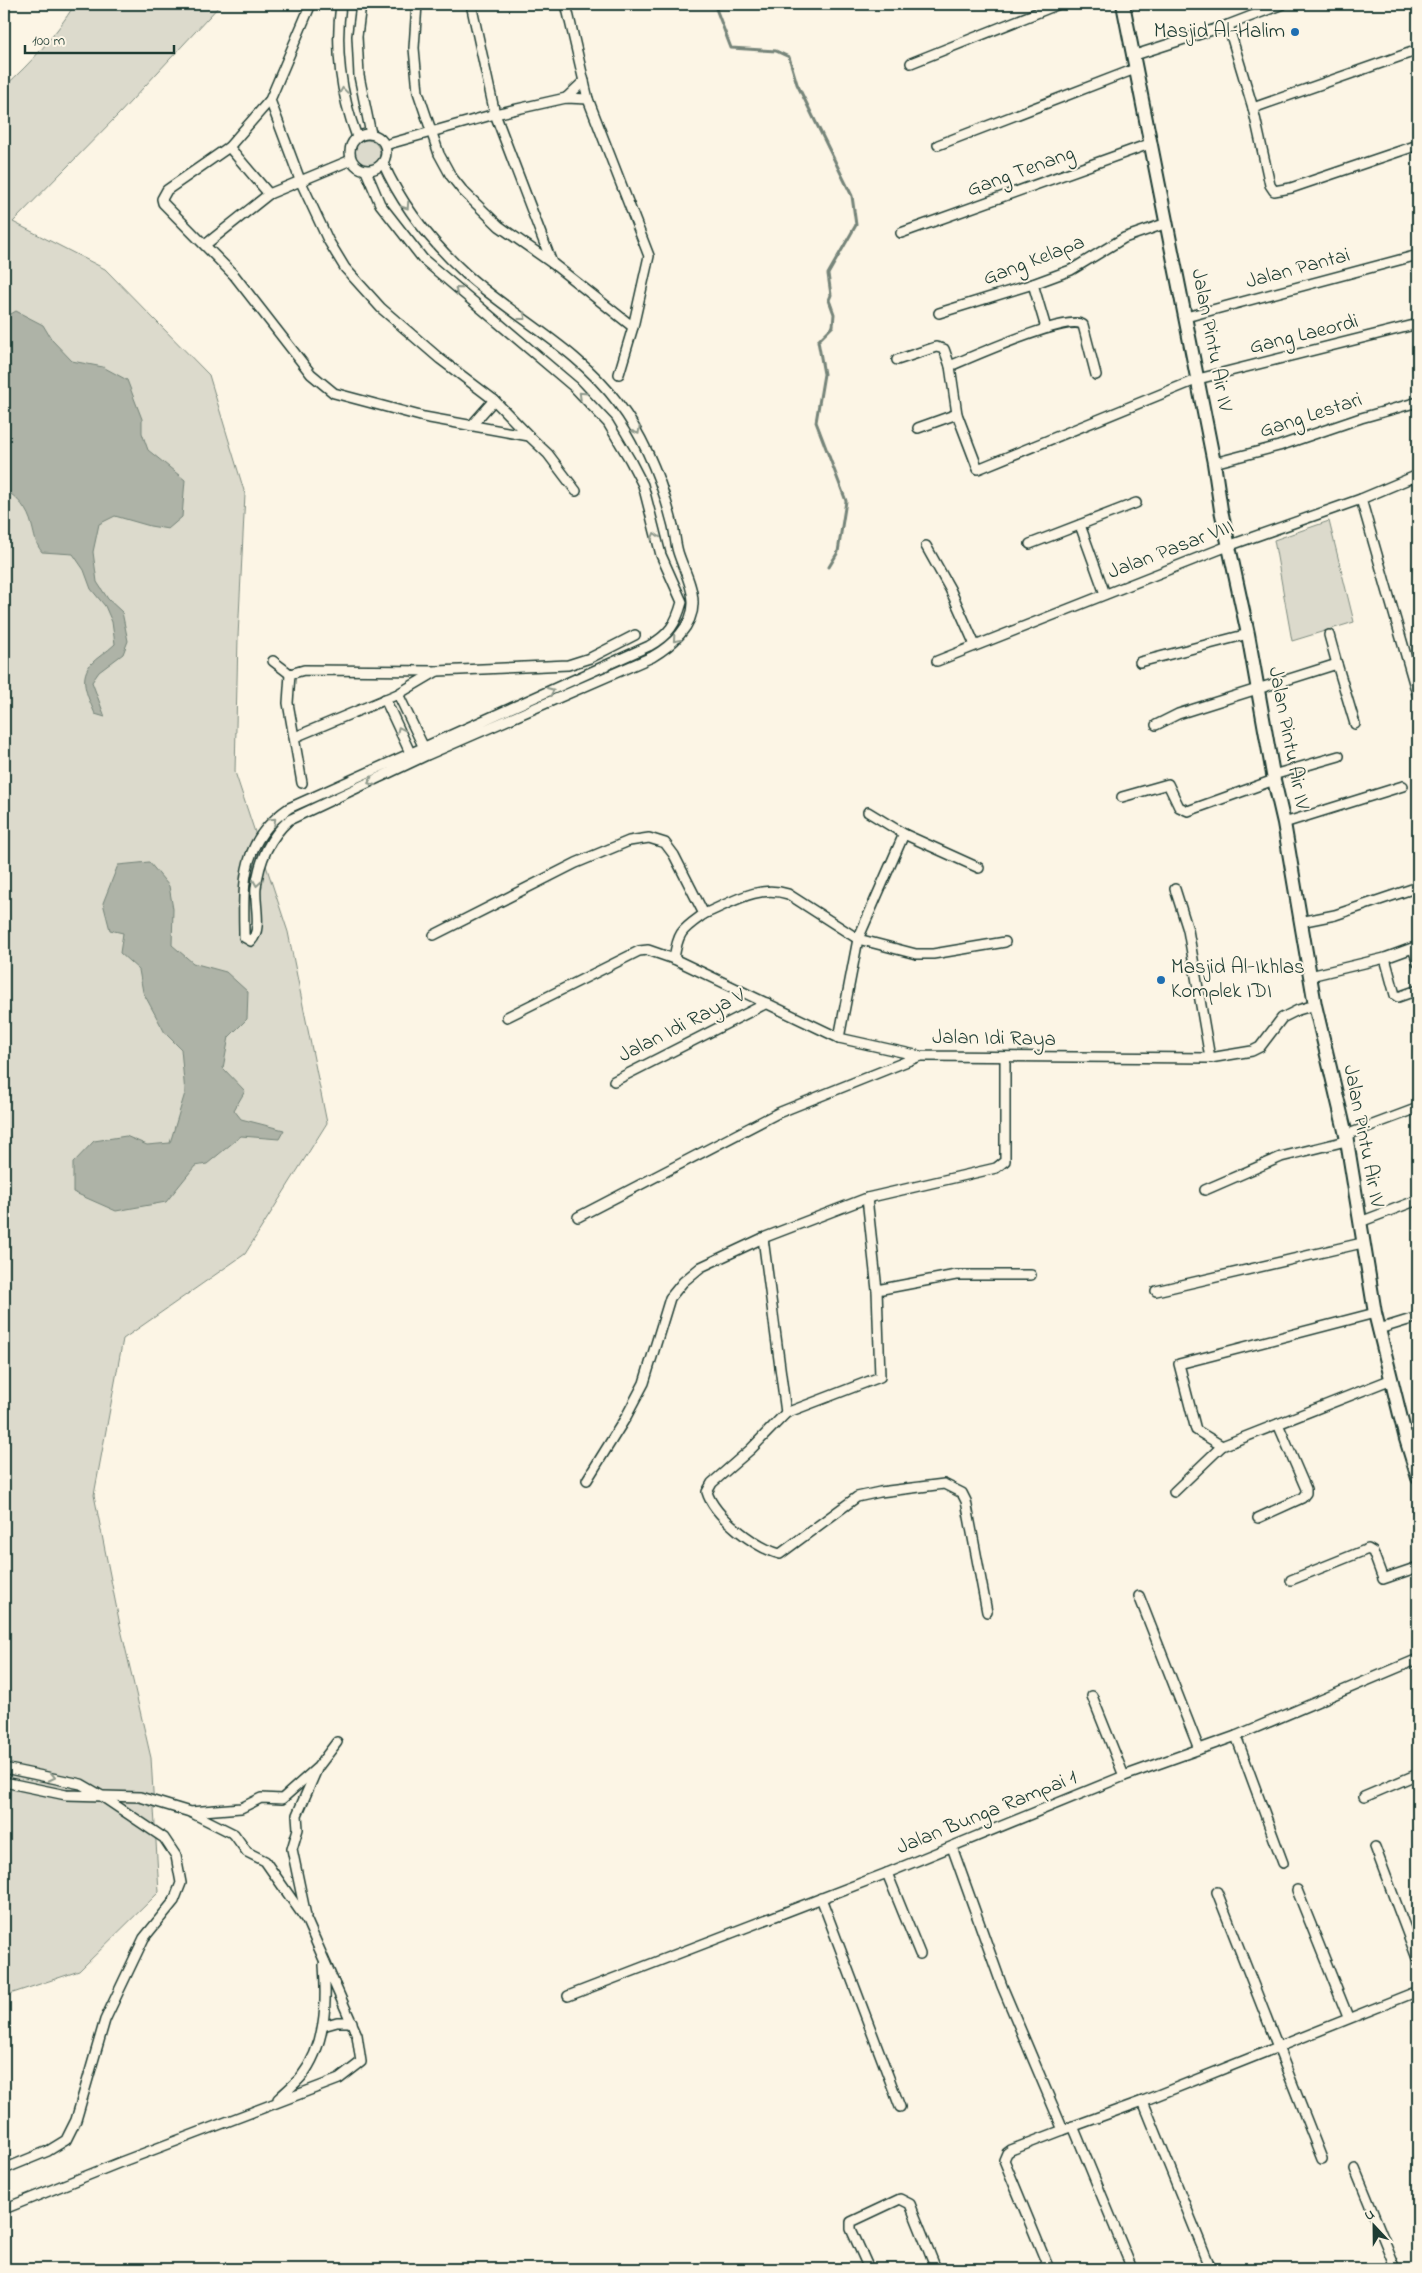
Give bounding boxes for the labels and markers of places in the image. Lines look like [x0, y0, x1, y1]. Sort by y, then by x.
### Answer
place label: Masjid Al-Halim [1154, 17, 1285, 47]
marker: Masjid Al-Halim [1289, 26, 1301, 38]
place label: Masjid Al-Ikhlas Komplek IDI [1171, 953, 1305, 1007]
marker: Masjid Al-Ikhlas Komplek IDI [1155, 974, 1167, 986]

